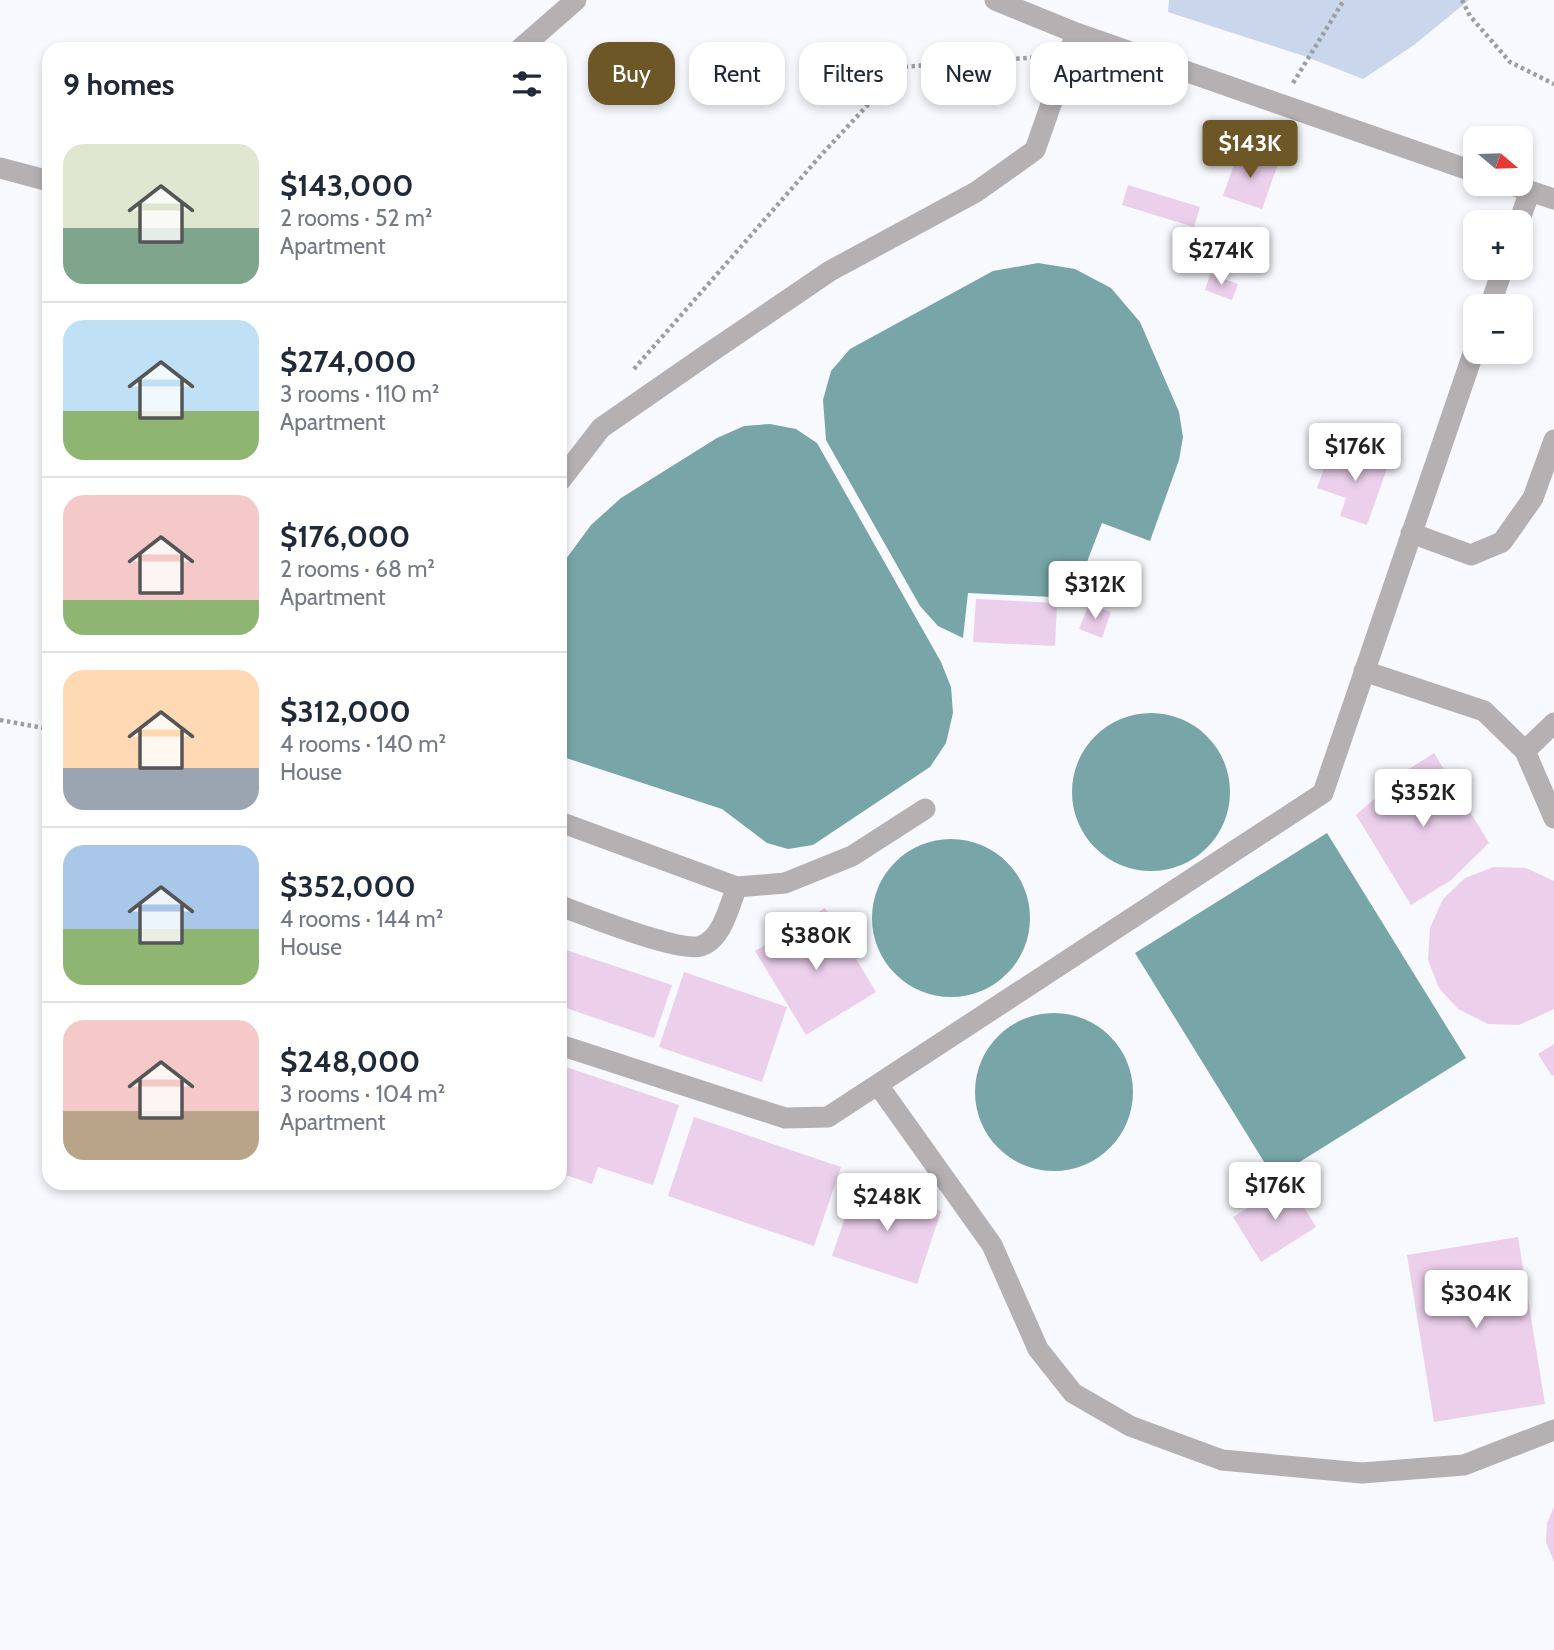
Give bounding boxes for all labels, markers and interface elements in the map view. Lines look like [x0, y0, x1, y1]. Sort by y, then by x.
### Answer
chip: Buy [588, 42, 675, 105]
chip: Rent [689, 42, 785, 105]
chip: Filters [799, 42, 907, 105]
chip: New [921, 42, 1016, 105]
chip: Apartment [1030, 42, 1188, 105]
icon: filters [508, 65, 546, 103]
text: 9 homes [63, 66, 174, 103]
pin: $143K [1201, 120, 1299, 180]
north arrow [1463, 126, 1533, 196]
map controls [1463, 126, 1533, 364]
text: $143K [1219, 129, 1281, 157]
text: $143,000 [280, 167, 414, 204]
icon: home [119, 172, 203, 256]
text: 2 rooms · 52 m² [280, 204, 433, 232]
button: + [1463, 210, 1533, 280]
pin: $274K [1172, 228, 1270, 287]
text: Apartment [280, 232, 385, 260]
text: $274K [1188, 236, 1254, 264]
button: − [1463, 294, 1533, 364]
text: $274,000 [280, 343, 416, 380]
icon: home [119, 348, 203, 432]
text: 3 rooms · 110 m² [280, 380, 439, 408]
text: Apartment [280, 408, 385, 436]
pin: $176K [1306, 424, 1404, 483]
text: $176K [1325, 432, 1385, 460]
text: $176,000 [280, 518, 410, 555]
icon: home [119, 523, 203, 607]
text: 2 rooms · 68 m² [280, 555, 435, 583]
pin: $312K [1046, 562, 1144, 621]
text: $312K [1065, 570, 1125, 598]
text: Apartment [280, 583, 385, 611]
text: $312,000 [280, 693, 411, 730]
icon: home [119, 698, 203, 782]
text: 4 rooms · 140 m² [280, 730, 446, 758]
text: House [280, 758, 342, 786]
pin: $352K [1374, 770, 1472, 829]
text: $352K [1391, 778, 1455, 806]
text: $352,000 [280, 868, 416, 905]
icon: home [119, 873, 203, 957]
text: 4 rooms · 144 m² [280, 905, 443, 933]
pin: $380K [767, 912, 865, 972]
text: $380K [781, 921, 851, 949]
text: House [280, 933, 342, 961]
text: $248,000 [280, 1043, 420, 1080]
icon: home [119, 1048, 203, 1132]
text: 3 rooms · 104 m² [280, 1080, 445, 1108]
text: Apartment [280, 1108, 385, 1136]
pin: $176K [1226, 1162, 1324, 1222]
text: $176K [1245, 1171, 1305, 1199]
pin: $248K [838, 1174, 936, 1233]
text: $248K [853, 1182, 921, 1210]
pin: $304K [1427, 1270, 1525, 1330]
text: $304K [1441, 1279, 1511, 1307]

